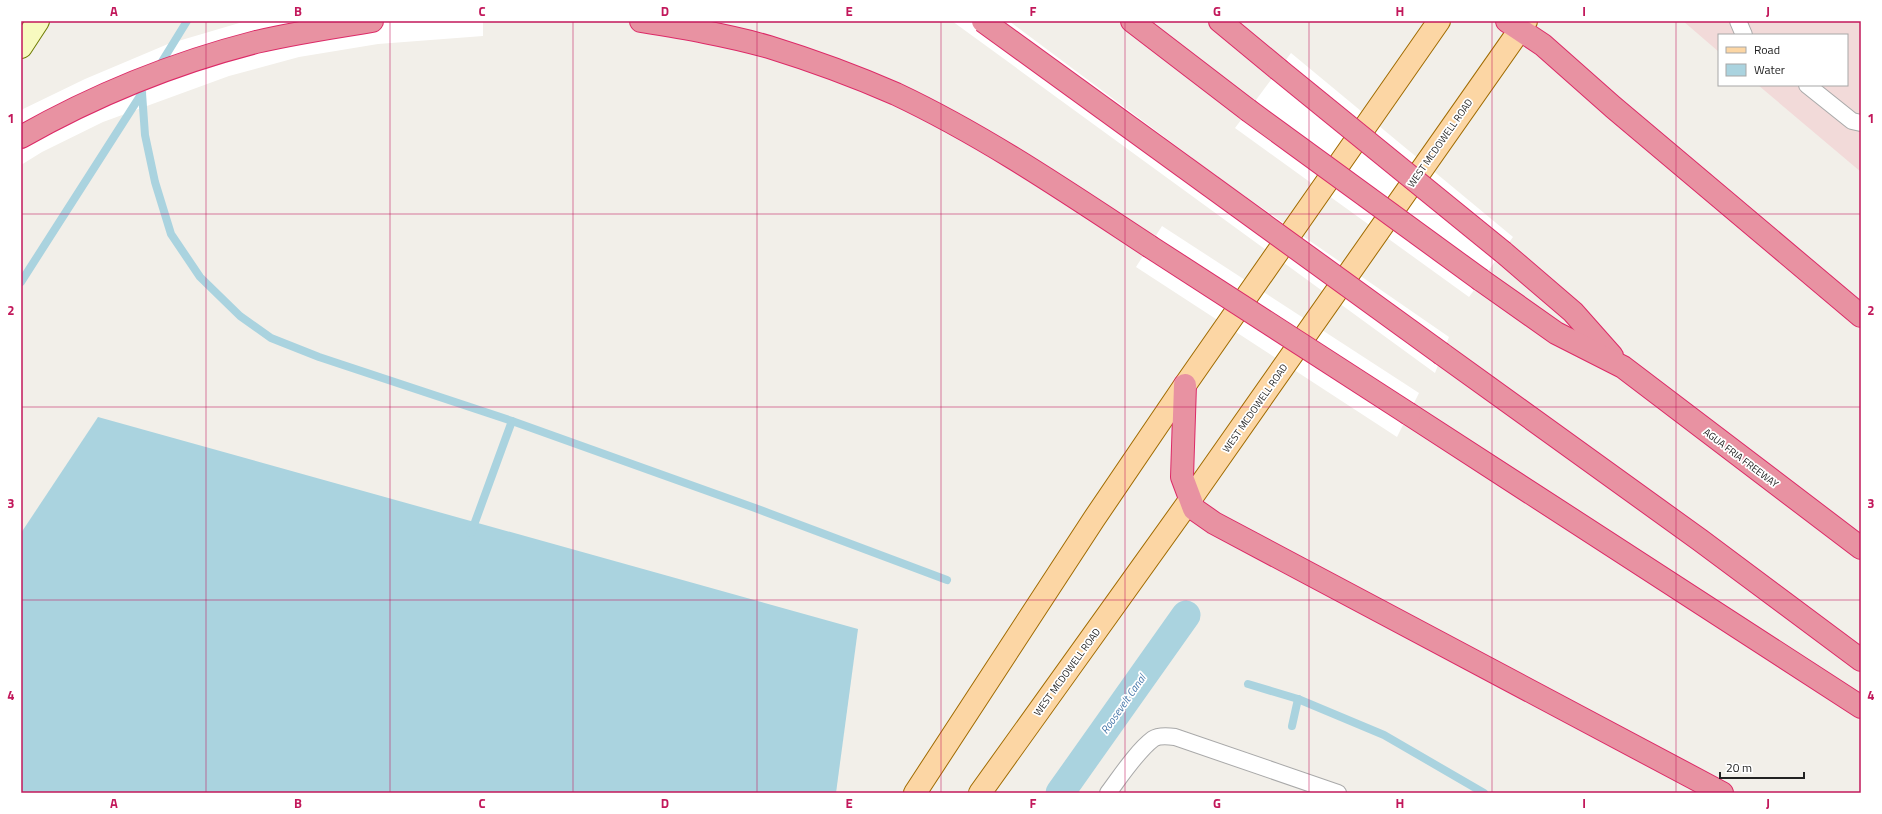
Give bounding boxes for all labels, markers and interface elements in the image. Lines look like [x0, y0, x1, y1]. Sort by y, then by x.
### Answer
text: A [110, 1, 118, 21]
text: B [294, 1, 302, 21]
text: C [478, 1, 486, 21]
text: D [661, 1, 669, 21]
text: E [845, 1, 853, 21]
text: F [1030, 1, 1037, 21]
text: G [1213, 1, 1221, 21]
text: H [1396, 1, 1404, 21]
text: I [1582, 1, 1586, 21]
text: J [1766, 1, 1770, 21]
legend [1718, 34, 1848, 86]
text: Road [1754, 40, 1780, 59]
text: Water [1754, 60, 1785, 79]
street label: WEST MCDOWELL ROAD [1404, 96, 1476, 190]
text: 1 [7, 108, 15, 128]
text: 1 [1867, 108, 1875, 128]
text: 2 [7, 300, 15, 320]
text: 2 [1867, 300, 1875, 320]
street label: WEST MCDOWELL ROAD [1219, 361, 1291, 455]
street label: AGUA FRIA FREEWAY [1700, 425, 1782, 492]
text: 3 [7, 493, 15, 513]
text: 3 [1867, 493, 1875, 513]
street label: WEST MCDOWELL ROAD [1030, 625, 1104, 719]
water label: Roosevelt Canal [1097, 670, 1150, 737]
text: 4 [7, 685, 15, 705]
text: 4 [1867, 685, 1875, 705]
scale bar [1720, 754, 1804, 780]
text: 20 m [1726, 758, 1752, 777]
text: A [110, 793, 118, 813]
text: B [294, 793, 302, 813]
text: C [478, 793, 486, 813]
text: D [661, 793, 669, 813]
text: E [845, 793, 853, 813]
text: F [1030, 793, 1037, 813]
text: G [1213, 793, 1221, 813]
text: H [1396, 793, 1404, 813]
text: I [1582, 793, 1586, 813]
text: J [1766, 793, 1770, 813]

